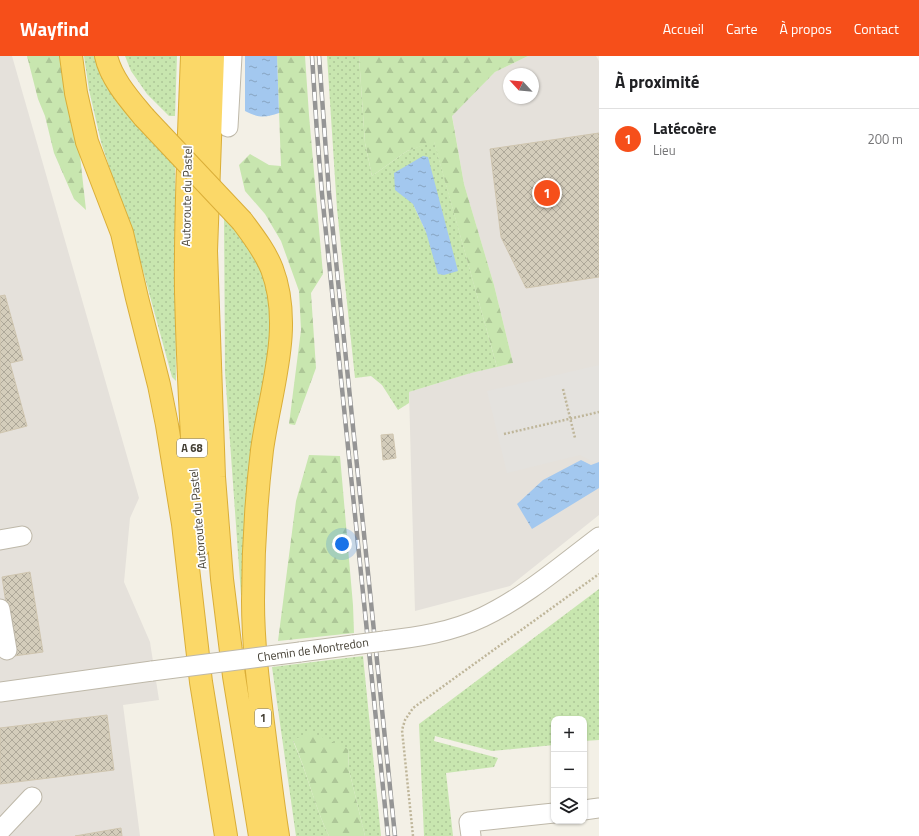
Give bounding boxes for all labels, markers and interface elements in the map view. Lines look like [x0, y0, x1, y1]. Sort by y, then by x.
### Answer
text: Wayfind [20, 14, 89, 43]
text: Accueil [663, 18, 704, 39]
text: Carte [726, 18, 758, 39]
text: À propos [780, 18, 832, 39]
text: Contact [854, 18, 899, 39]
north arrow [503, 68, 539, 104]
text: À proximité [615, 69, 699, 95]
text: Latécoère [653, 117, 716, 140]
text: 1 [624, 129, 632, 149]
text: 200 m [867, 129, 903, 149]
text: Lieu [653, 140, 676, 160]
street label: Autoroute du Pastel [176, 145, 197, 247]
pin: 1 [534, 178, 560, 208]
road number: A 68 [177, 439, 207, 457]
street label: Autoroute du Pastel [184, 468, 211, 570]
your location [332, 534, 352, 554]
street label: Chemin de Montredon [256, 632, 370, 667]
road number: 1 [255, 709, 271, 727]
map controls [551, 716, 587, 824]
button: + [551, 716, 587, 752]
button: − [551, 752, 587, 788]
button: layers [551, 788, 587, 824]

